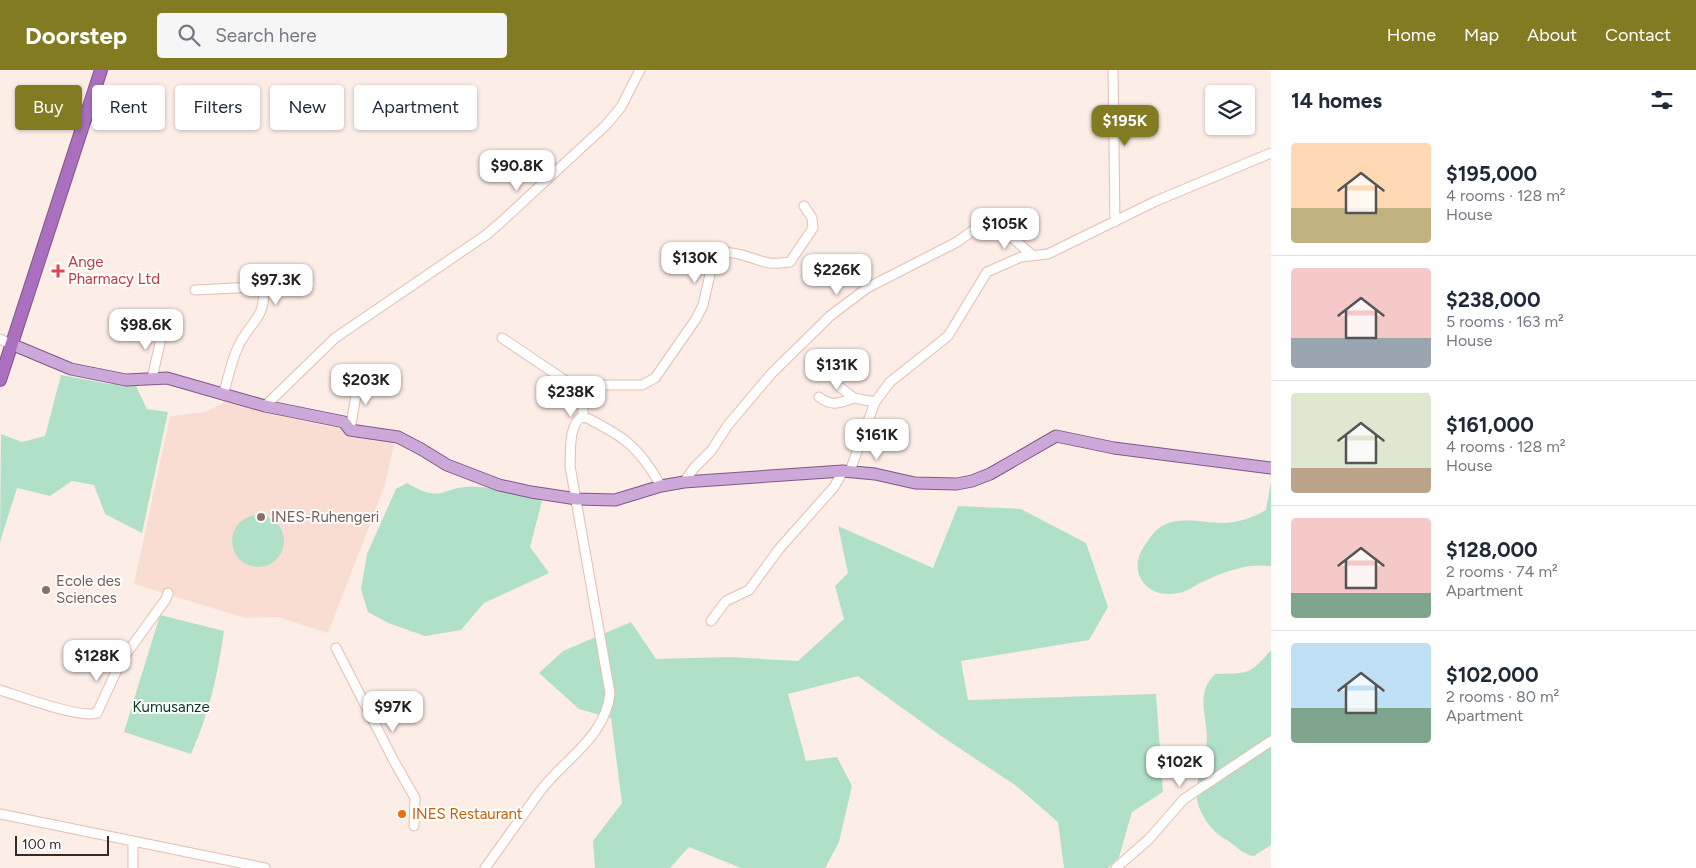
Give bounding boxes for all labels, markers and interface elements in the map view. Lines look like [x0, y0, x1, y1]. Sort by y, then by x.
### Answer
search box [157, 13, 507, 58]
text: Doorstep [25, 21, 127, 50]
icon: search [175, 21, 203, 49]
text: Search here [215, 24, 317, 47]
text: Home [1387, 24, 1436, 46]
text: Map [1464, 24, 1499, 46]
text: About [1527, 24, 1577, 46]
text: Contact [1605, 24, 1671, 46]
chip: Buy [15, 85, 82, 130]
chip: Rent [92, 85, 165, 130]
chip: Filters [175, 85, 260, 130]
chip: New [270, 85, 344, 130]
chip: Apartment [354, 85, 477, 130]
map controls [1205, 85, 1255, 135]
button: layers [1205, 85, 1255, 135]
icon: filters [1648, 86, 1676, 114]
text: 14 homes [1291, 88, 1382, 113]
pin: $195K [1090, 104, 1160, 147]
text: $195K [1103, 111, 1147, 130]
pin: $90.8K [476, 150, 558, 192]
text: $90.8K [491, 156, 543, 175]
text: $195,000 [1446, 161, 1537, 186]
icon: home [1331, 163, 1391, 223]
text: 4 rooms · 128 m² [1446, 186, 1566, 205]
text: House [1446, 205, 1492, 224]
pin: $105K [970, 208, 1040, 250]
text: $105K [982, 214, 1028, 233]
pin: $130K [660, 242, 730, 284]
text: $130K [672, 248, 718, 267]
place label: Ange Pharmacy Ltd [68, 253, 160, 288]
pin: $226K [802, 254, 872, 296]
text: $226K [813, 260, 861, 279]
pin: $97.3K [235, 264, 317, 306]
marker: Ange Pharmacy Ltd [52, 265, 64, 277]
text: $97.3K [251, 270, 301, 289]
text: $238,000 [1446, 287, 1541, 312]
icon: home [1331, 288, 1391, 348]
pin: $98.6K [105, 308, 187, 351]
text: 5 rooms · 163 m² [1446, 312, 1564, 331]
text: $98.6K [120, 315, 172, 334]
text: House [1446, 331, 1492, 350]
pin: $131K [802, 348, 872, 391]
text: $131K [816, 355, 858, 374]
pin: $203K [331, 364, 401, 406]
text: $203K [342, 370, 390, 389]
pin: $238K [536, 376, 606, 418]
text: $238K [547, 382, 595, 401]
text: $161,000 [1446, 412, 1534, 437]
icon: home [1331, 413, 1391, 473]
pin: $161K [842, 418, 912, 461]
text: $161K [856, 425, 898, 444]
text: 4 rooms · 128 m² [1446, 437, 1566, 456]
text: House [1446, 456, 1492, 475]
place label: INES-Ruhengeri [271, 508, 379, 526]
marker: INES-Ruhengeri [255, 511, 267, 523]
text: $128,000 [1446, 537, 1538, 562]
icon: home [1331, 538, 1391, 598]
text: 2 rooms · 74 m² [1446, 562, 1558, 581]
place label: Ecole des Sciences [56, 572, 121, 607]
text: Apartment [1446, 581, 1523, 600]
marker: Ecole des Sciences [40, 584, 52, 596]
pin: $128K [62, 640, 132, 682]
text: $128K [74, 646, 120, 665]
text: $102,000 [1446, 662, 1538, 687]
icon: home [1331, 663, 1391, 723]
text: 2 rooms · 80 m² [1446, 687, 1559, 706]
pin: $97K [363, 690, 423, 733]
text: $97K [374, 697, 412, 716]
park label: Kumusanze [132, 698, 210, 716]
text: Apartment [1446, 706, 1523, 725]
pin: $102K [1145, 746, 1215, 788]
text: $102K [1157, 752, 1203, 771]
place label: INES Restaurant [412, 805, 523, 823]
marker: INES Restaurant [396, 808, 408, 820]
scale bar [15, 833, 109, 856]
text: 100 m [22, 836, 61, 853]

